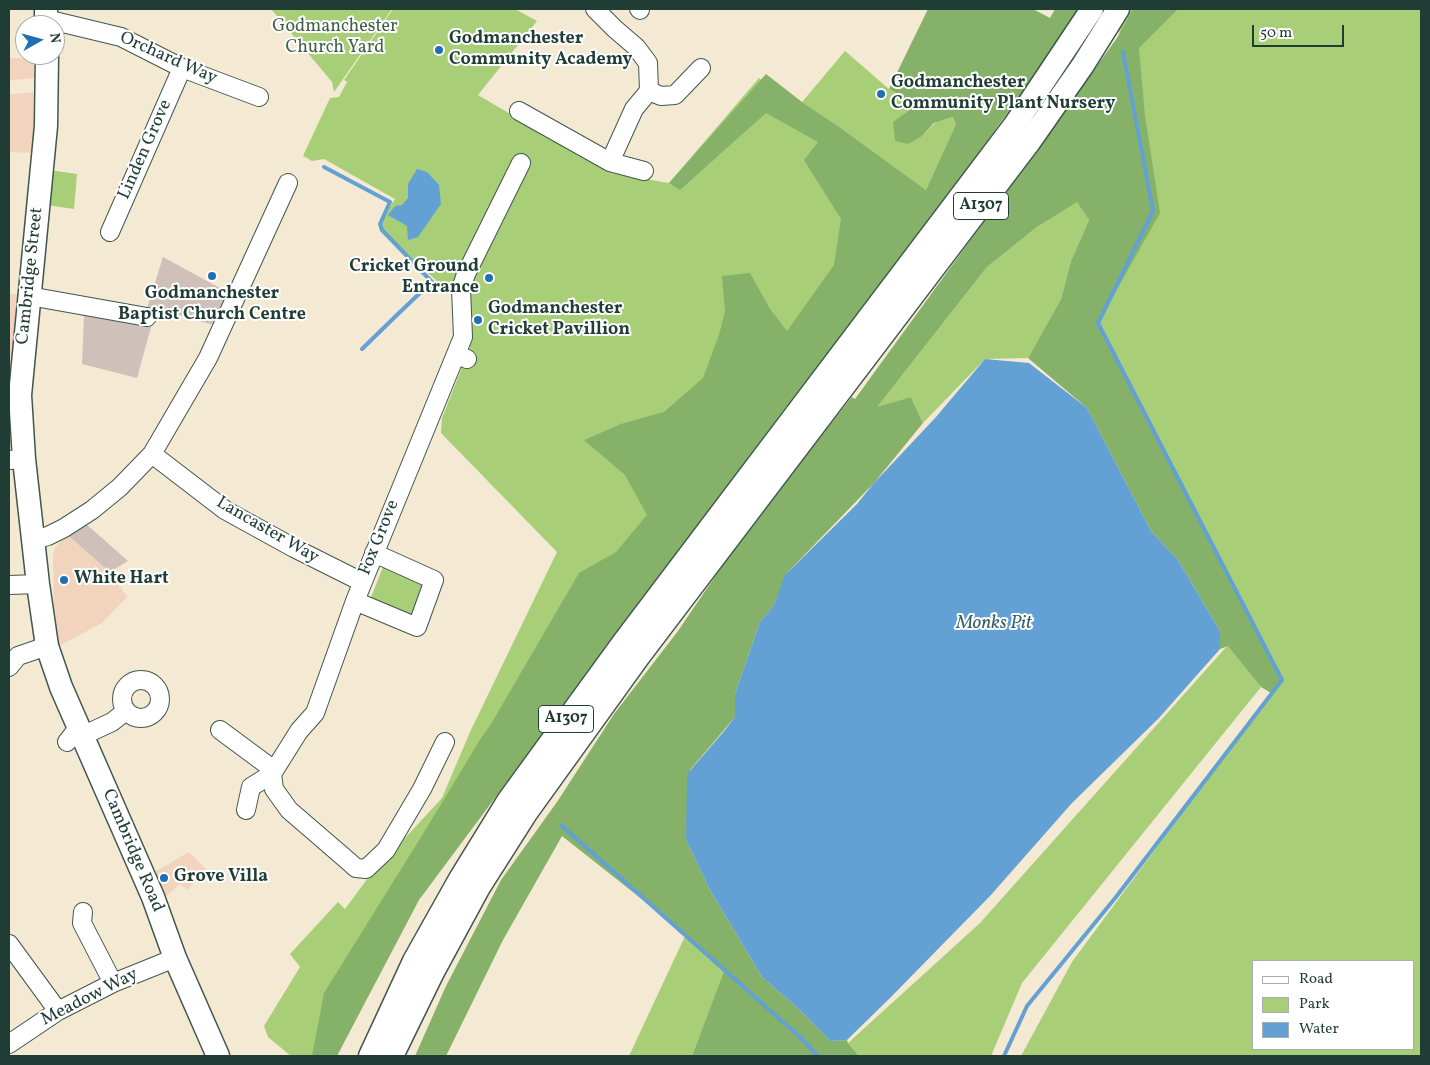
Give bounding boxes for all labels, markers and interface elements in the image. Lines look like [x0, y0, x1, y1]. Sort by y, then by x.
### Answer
north arrow [15, 15, 65, 65]
scale bar [1255, 15, 1348, 47]
park label: Godmanchester Church Yard [272, 17, 398, 59]
text: 50 m [1260, 23, 1292, 44]
street label: Orchard Way [116, 28, 220, 90]
place label: Godmanchester Community Academy [449, 29, 632, 72]
text: N [44, 32, 64, 44]
marker: Godmanchester Community Academy [433, 44, 445, 56]
place label: Godmanchester Community Plant Nursery [891, 73, 1115, 116]
marker: Godmanchester Community Plant Nursery [875, 88, 887, 100]
street label: Linden Grove [114, 97, 178, 203]
road number: A1307 [954, 192, 1008, 220]
street label: Cambridge Street [13, 206, 49, 346]
place label: Cricket Ground Entrance [349, 257, 479, 300]
marker: Godmanchester Baptist Church Centre [206, 270, 218, 282]
marker: Cricket Ground Entrance [483, 272, 495, 284]
place label: Godmanchester Baptist Church Centre [118, 284, 306, 326]
place label: Godmanchester Cricket Pavillion [488, 299, 630, 342]
marker: Godmanchester Cricket Pavillion [472, 314, 484, 326]
street label: Lancaster Way [212, 493, 322, 569]
street label: Fox Grove [355, 497, 405, 579]
place label: White Hart [74, 569, 169, 591]
marker: White Hart [58, 574, 70, 586]
water label: Monks Pit [956, 614, 1032, 636]
road number: A1307 [538, 706, 594, 732]
street label: Cambridge Road [96, 786, 168, 916]
place label: Grove Villa [174, 867, 268, 889]
marker: Grove Villa [158, 872, 170, 884]
legend [1252, 960, 1415, 1050]
street label: Meadow Way [38, 964, 142, 1032]
text: Road [1299, 969, 1333, 990]
text: Park [1299, 994, 1330, 1015]
text: Water [1299, 1019, 1339, 1040]

